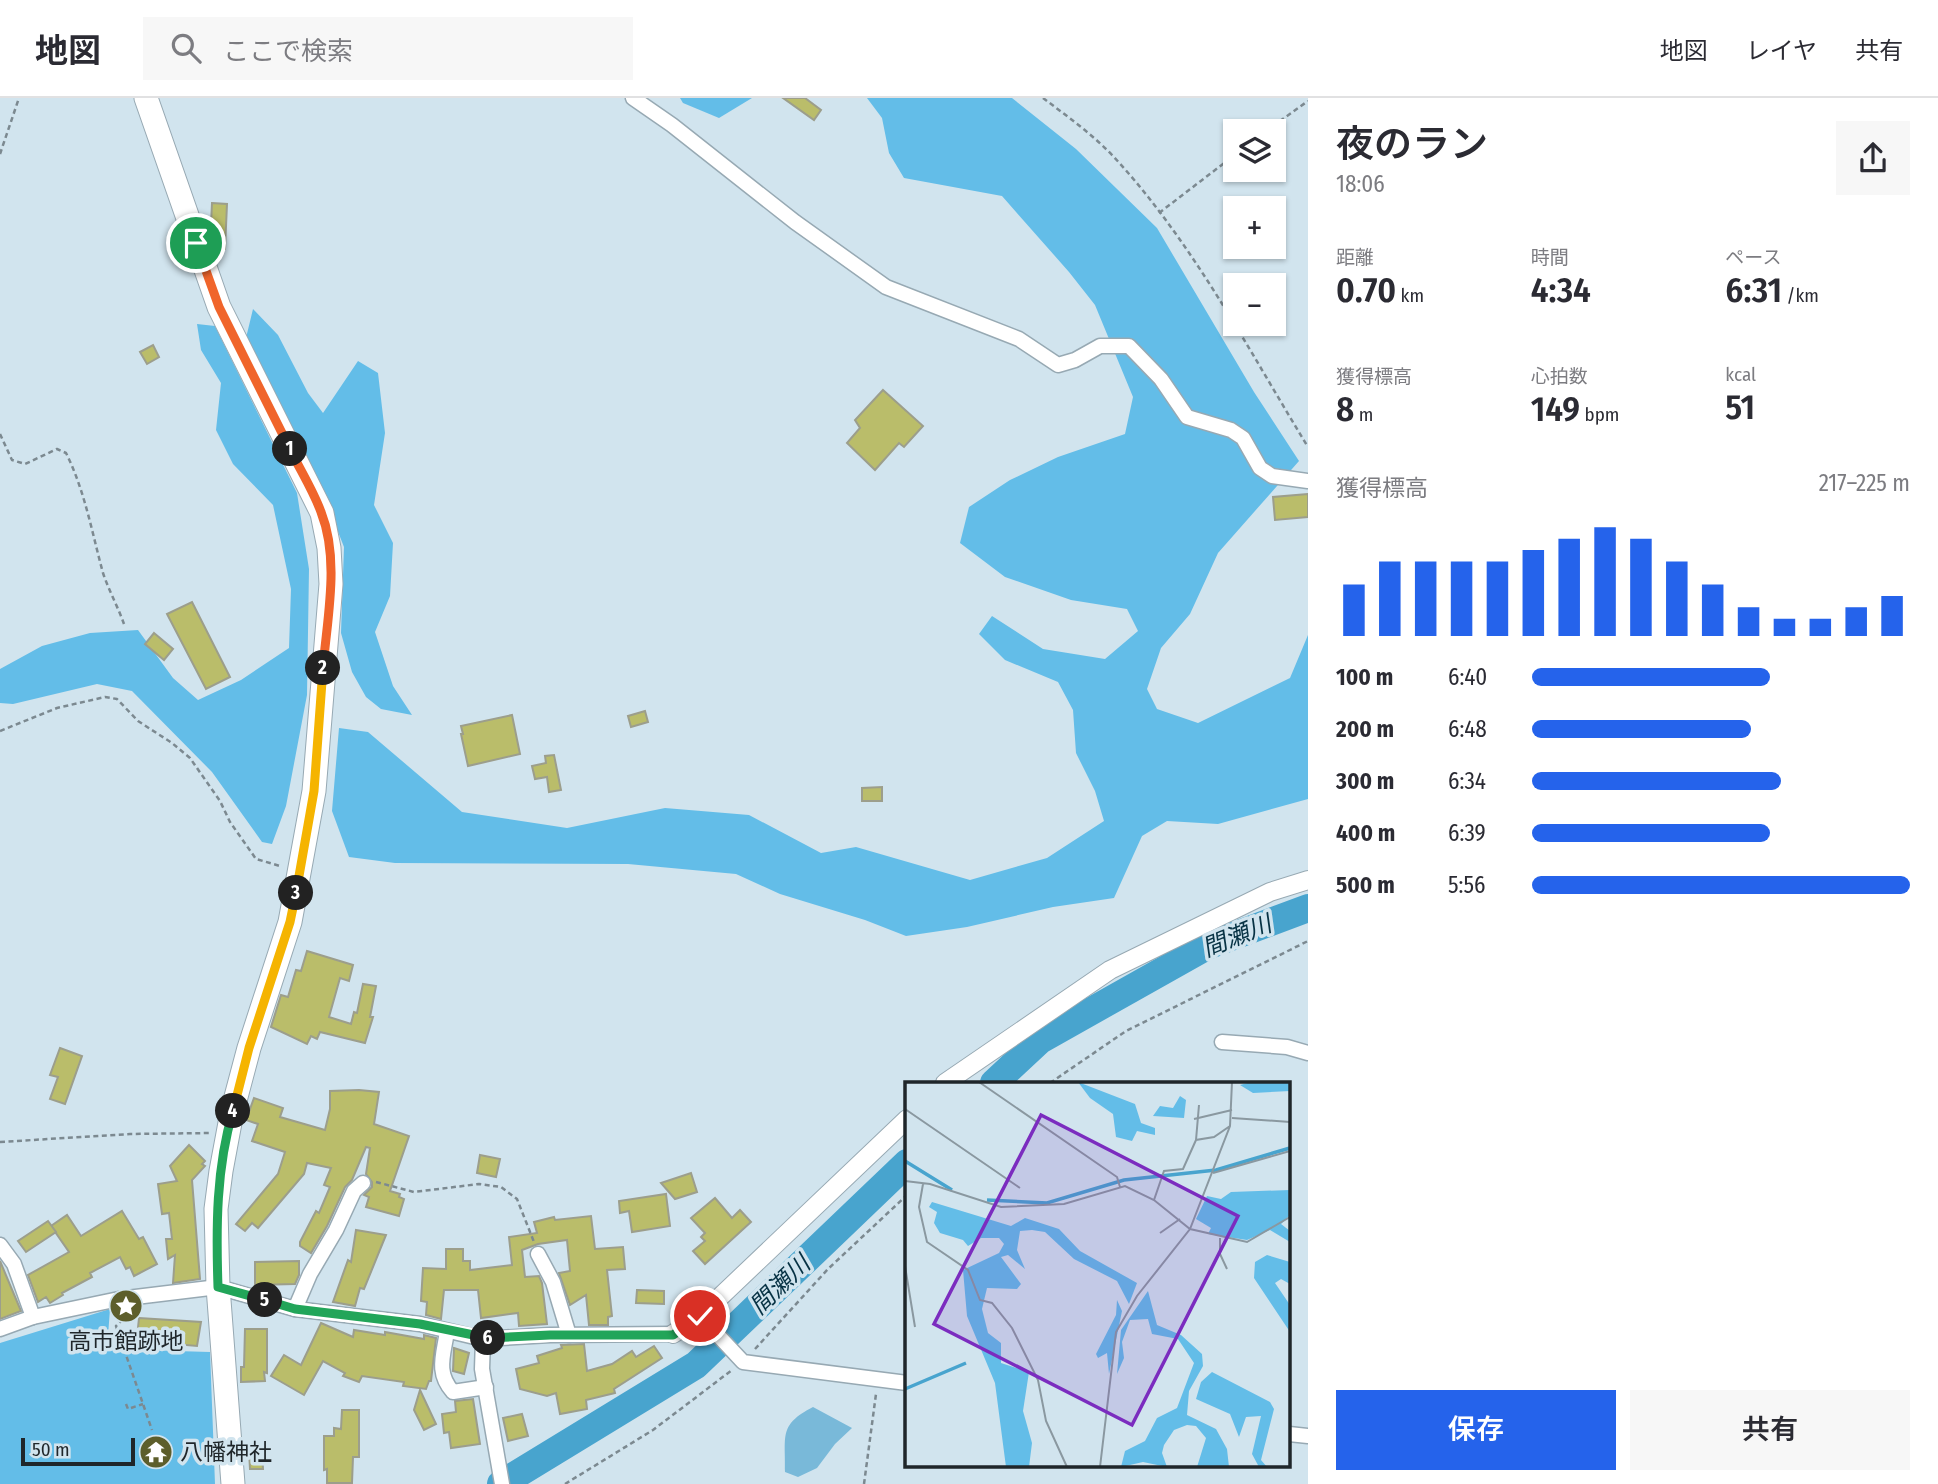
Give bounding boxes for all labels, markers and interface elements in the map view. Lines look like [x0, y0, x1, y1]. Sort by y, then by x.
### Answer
search box [143, 17, 633, 80]
icon: search [167, 29, 205, 67]
text: 地図 [35, 31, 101, 71]
text: ここで検索 [223, 36, 353, 67]
text: 地図 [1660, 37, 1708, 65]
text: レイヤ [1746, 37, 1817, 65]
text: 共有 [1855, 37, 1903, 65]
map controls [1223, 119, 1286, 336]
button: layers [1223, 119, 1286, 182]
text: 夜のラン [1336, 121, 1488, 167]
button: share [1836, 121, 1910, 195]
text: 18:06 [1336, 170, 1385, 198]
button: + [1223, 196, 1286, 259]
pin [166, 213, 226, 273]
icon: arrive [177, 224, 215, 262]
text: 距離 [1336, 246, 1374, 269]
text: 時間 [1531, 246, 1569, 269]
text: ペース [1725, 246, 1781, 269]
text: 0.70 [1336, 269, 1396, 311]
text: 4:34 [1531, 269, 1591, 311]
text: 6:31 [1725, 269, 1782, 311]
button: − [1223, 273, 1286, 336]
text: km [1396, 284, 1424, 307]
text: /km [1782, 284, 1819, 307]
text: kcal [1725, 363, 1756, 386]
text: 獲得標高 [1336, 365, 1412, 388]
text: 心拍数 [1531, 365, 1588, 388]
text: 51 [1725, 386, 1755, 428]
text: 8 [1336, 388, 1354, 430]
text: 149 [1531, 388, 1580, 430]
text: m [1354, 403, 1373, 426]
text: bpm [1580, 403, 1619, 426]
pin: 1 [272, 432, 308, 466]
text: 1 [285, 437, 294, 460]
text: 217–225 m [1819, 469, 1910, 497]
text: 獲得標高 [1336, 474, 1428, 502]
pin: 2 [306, 650, 340, 686]
text: 2 [318, 656, 327, 679]
text: 100 m [1336, 663, 1393, 691]
text: 6:40 [1448, 663, 1487, 691]
text: 200 m [1336, 715, 1394, 743]
text: 6:48 [1448, 715, 1487, 743]
text: 300 m [1336, 767, 1394, 795]
text: 6:34 [1448, 767, 1486, 795]
text: 400 m [1336, 819, 1395, 847]
text: 6:39 [1448, 819, 1486, 847]
text: 500 m [1336, 871, 1395, 899]
text: 5:56 [1448, 871, 1486, 899]
pin: 3 [278, 876, 314, 910]
text: 3 [291, 881, 300, 904]
water label: 間瀬川 [1198, 908, 1278, 962]
inset map [905, 1082, 1290, 1466]
pin: 4 [216, 1094, 250, 1128]
text: 4 [228, 1099, 237, 1122]
water label: 間瀬川 [744, 1248, 818, 1320]
pin: 5 [247, 1282, 282, 1318]
pin [670, 1286, 730, 1346]
place icon: 高市館跡地 [107, 1287, 145, 1325]
text: 5 [260, 1288, 269, 1311]
icon: check [681, 1297, 719, 1335]
pin: 6 [470, 1320, 505, 1356]
text: 6 [483, 1326, 492, 1349]
place label: 高市館跡地 [69, 1327, 184, 1355]
button: 保存 [1336, 1390, 1616, 1470]
button: 共有 [1630, 1390, 1910, 1470]
temple icon: 八幡神社 [137, 1433, 175, 1471]
scale bar [21, 1435, 135, 1467]
text: 50 m [32, 1438, 70, 1461]
place label: 八幡神社 [180, 1438, 272, 1466]

